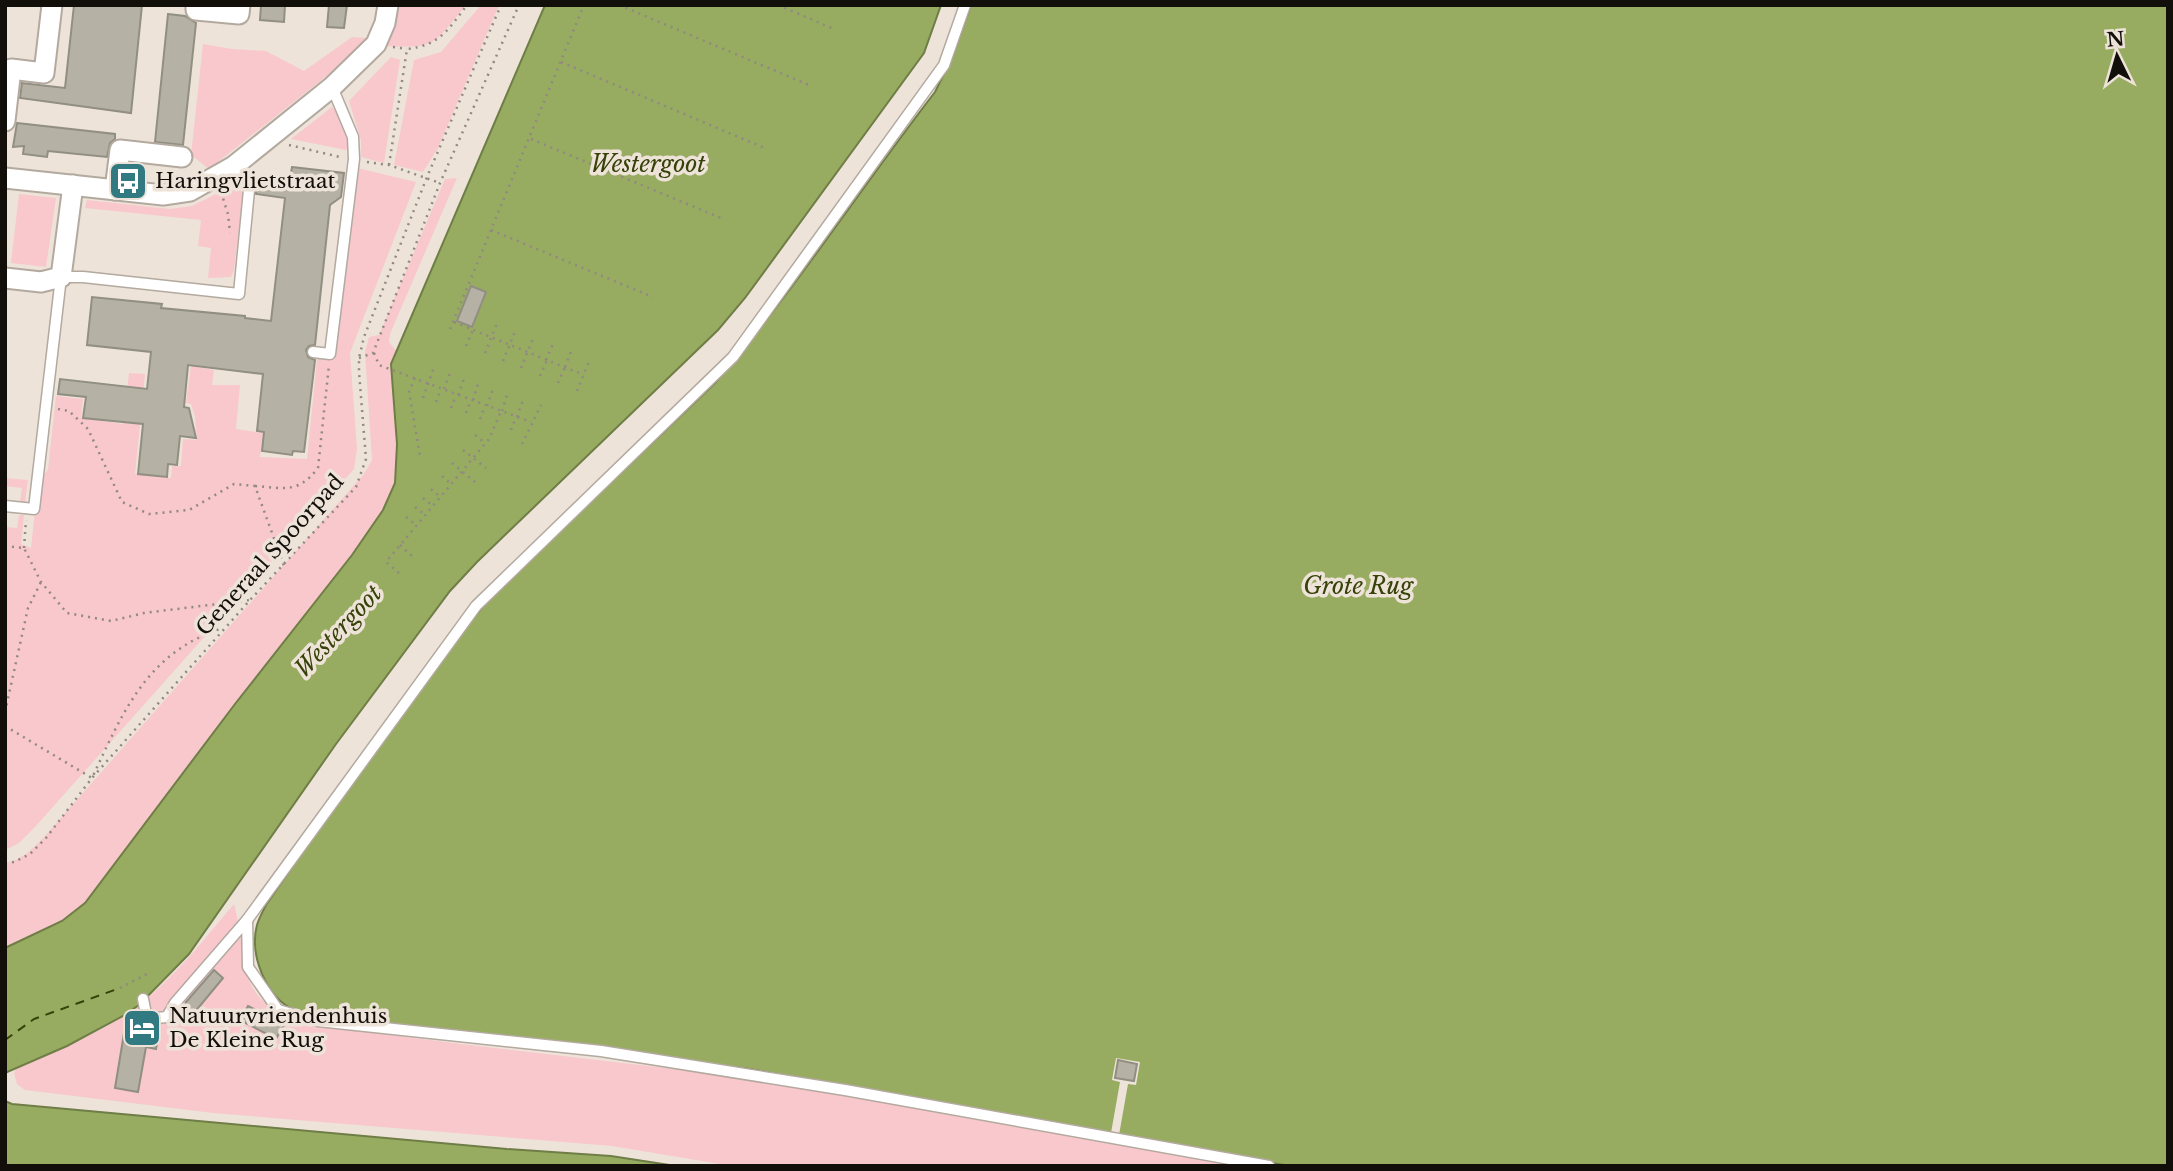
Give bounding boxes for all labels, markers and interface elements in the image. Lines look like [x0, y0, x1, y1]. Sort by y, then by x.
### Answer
north arrow [2082, 21, 2152, 91]
text: N [2106, 27, 2126, 52]
water label: Westergoot [590, 150, 706, 178]
bus stop icon: Haringvlietstraat [107, 160, 149, 202]
place label: Haringvlietstraat [155, 168, 336, 194]
street label: Generaal Spoorpad [191, 469, 349, 641]
water label: Grote Rug [1303, 572, 1414, 600]
water label: Westergoot [289, 579, 388, 683]
place label: Natuurvriendenhuis De Kleine Rug [169, 1003, 387, 1053]
hotel icon: Natuurvriendenhuis De Kleine Rug [121, 1007, 163, 1049]

